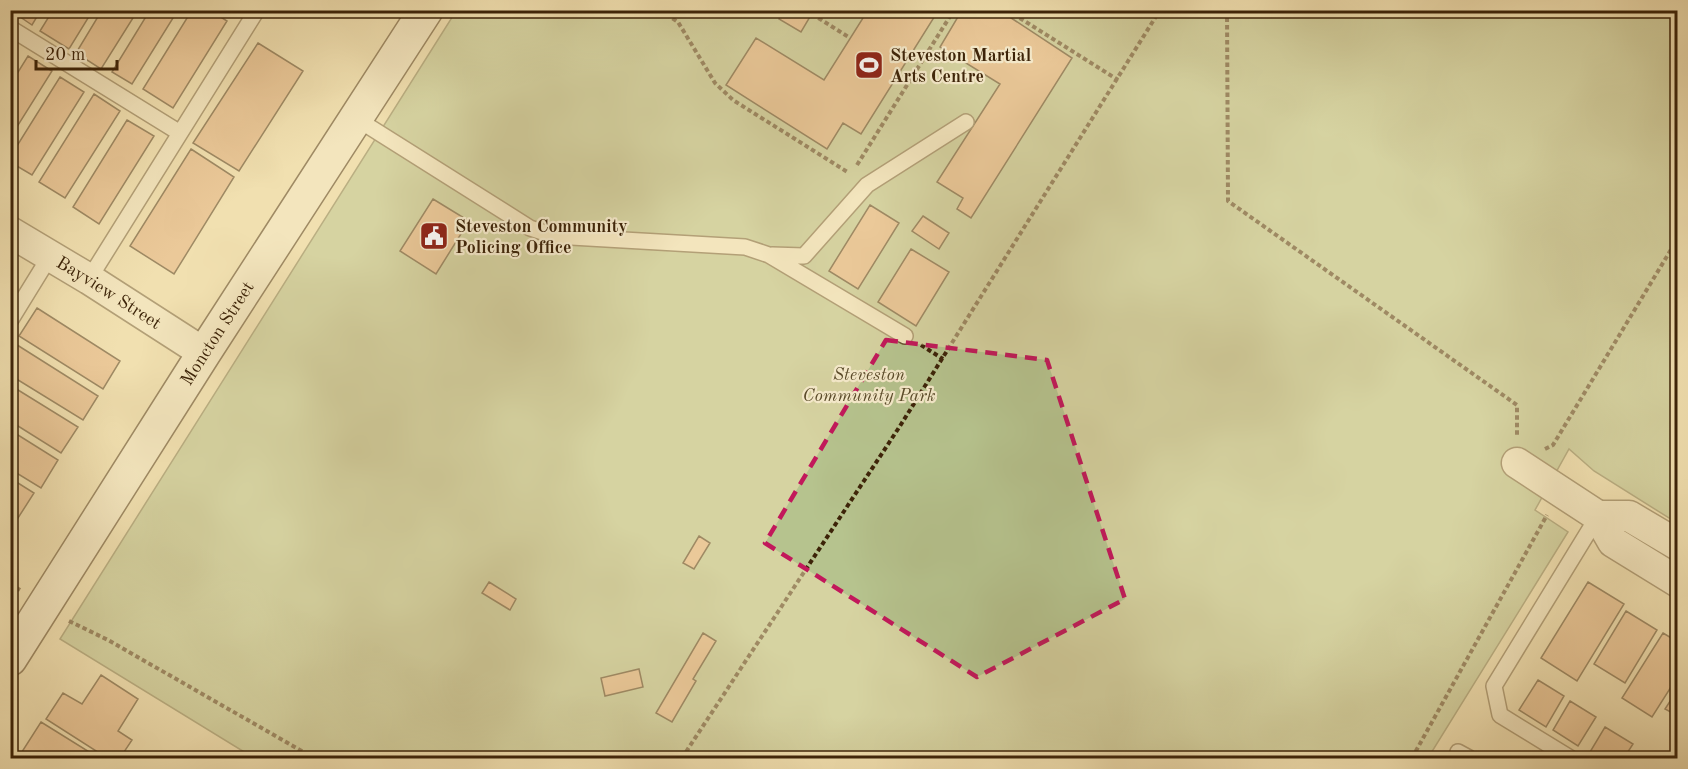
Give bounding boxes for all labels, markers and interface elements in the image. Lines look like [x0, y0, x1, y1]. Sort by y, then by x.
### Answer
scale bar [36, 33, 117, 71]
text: 20 m [45, 46, 85, 64]
place label: Steveston Martial Arts Centre [890, 47, 1032, 86]
sports icon: Steveston Martial Arts Centre [853, 49, 885, 81]
place label: Steveston Community Policing Office [455, 218, 628, 257]
public building icon: Steveston Community Policing Office [418, 220, 450, 252]
street label: Bayview Street [53, 254, 164, 333]
street label: Moncton Street [178, 279, 258, 389]
park label: Steveston Community Park [802, 366, 936, 405]

